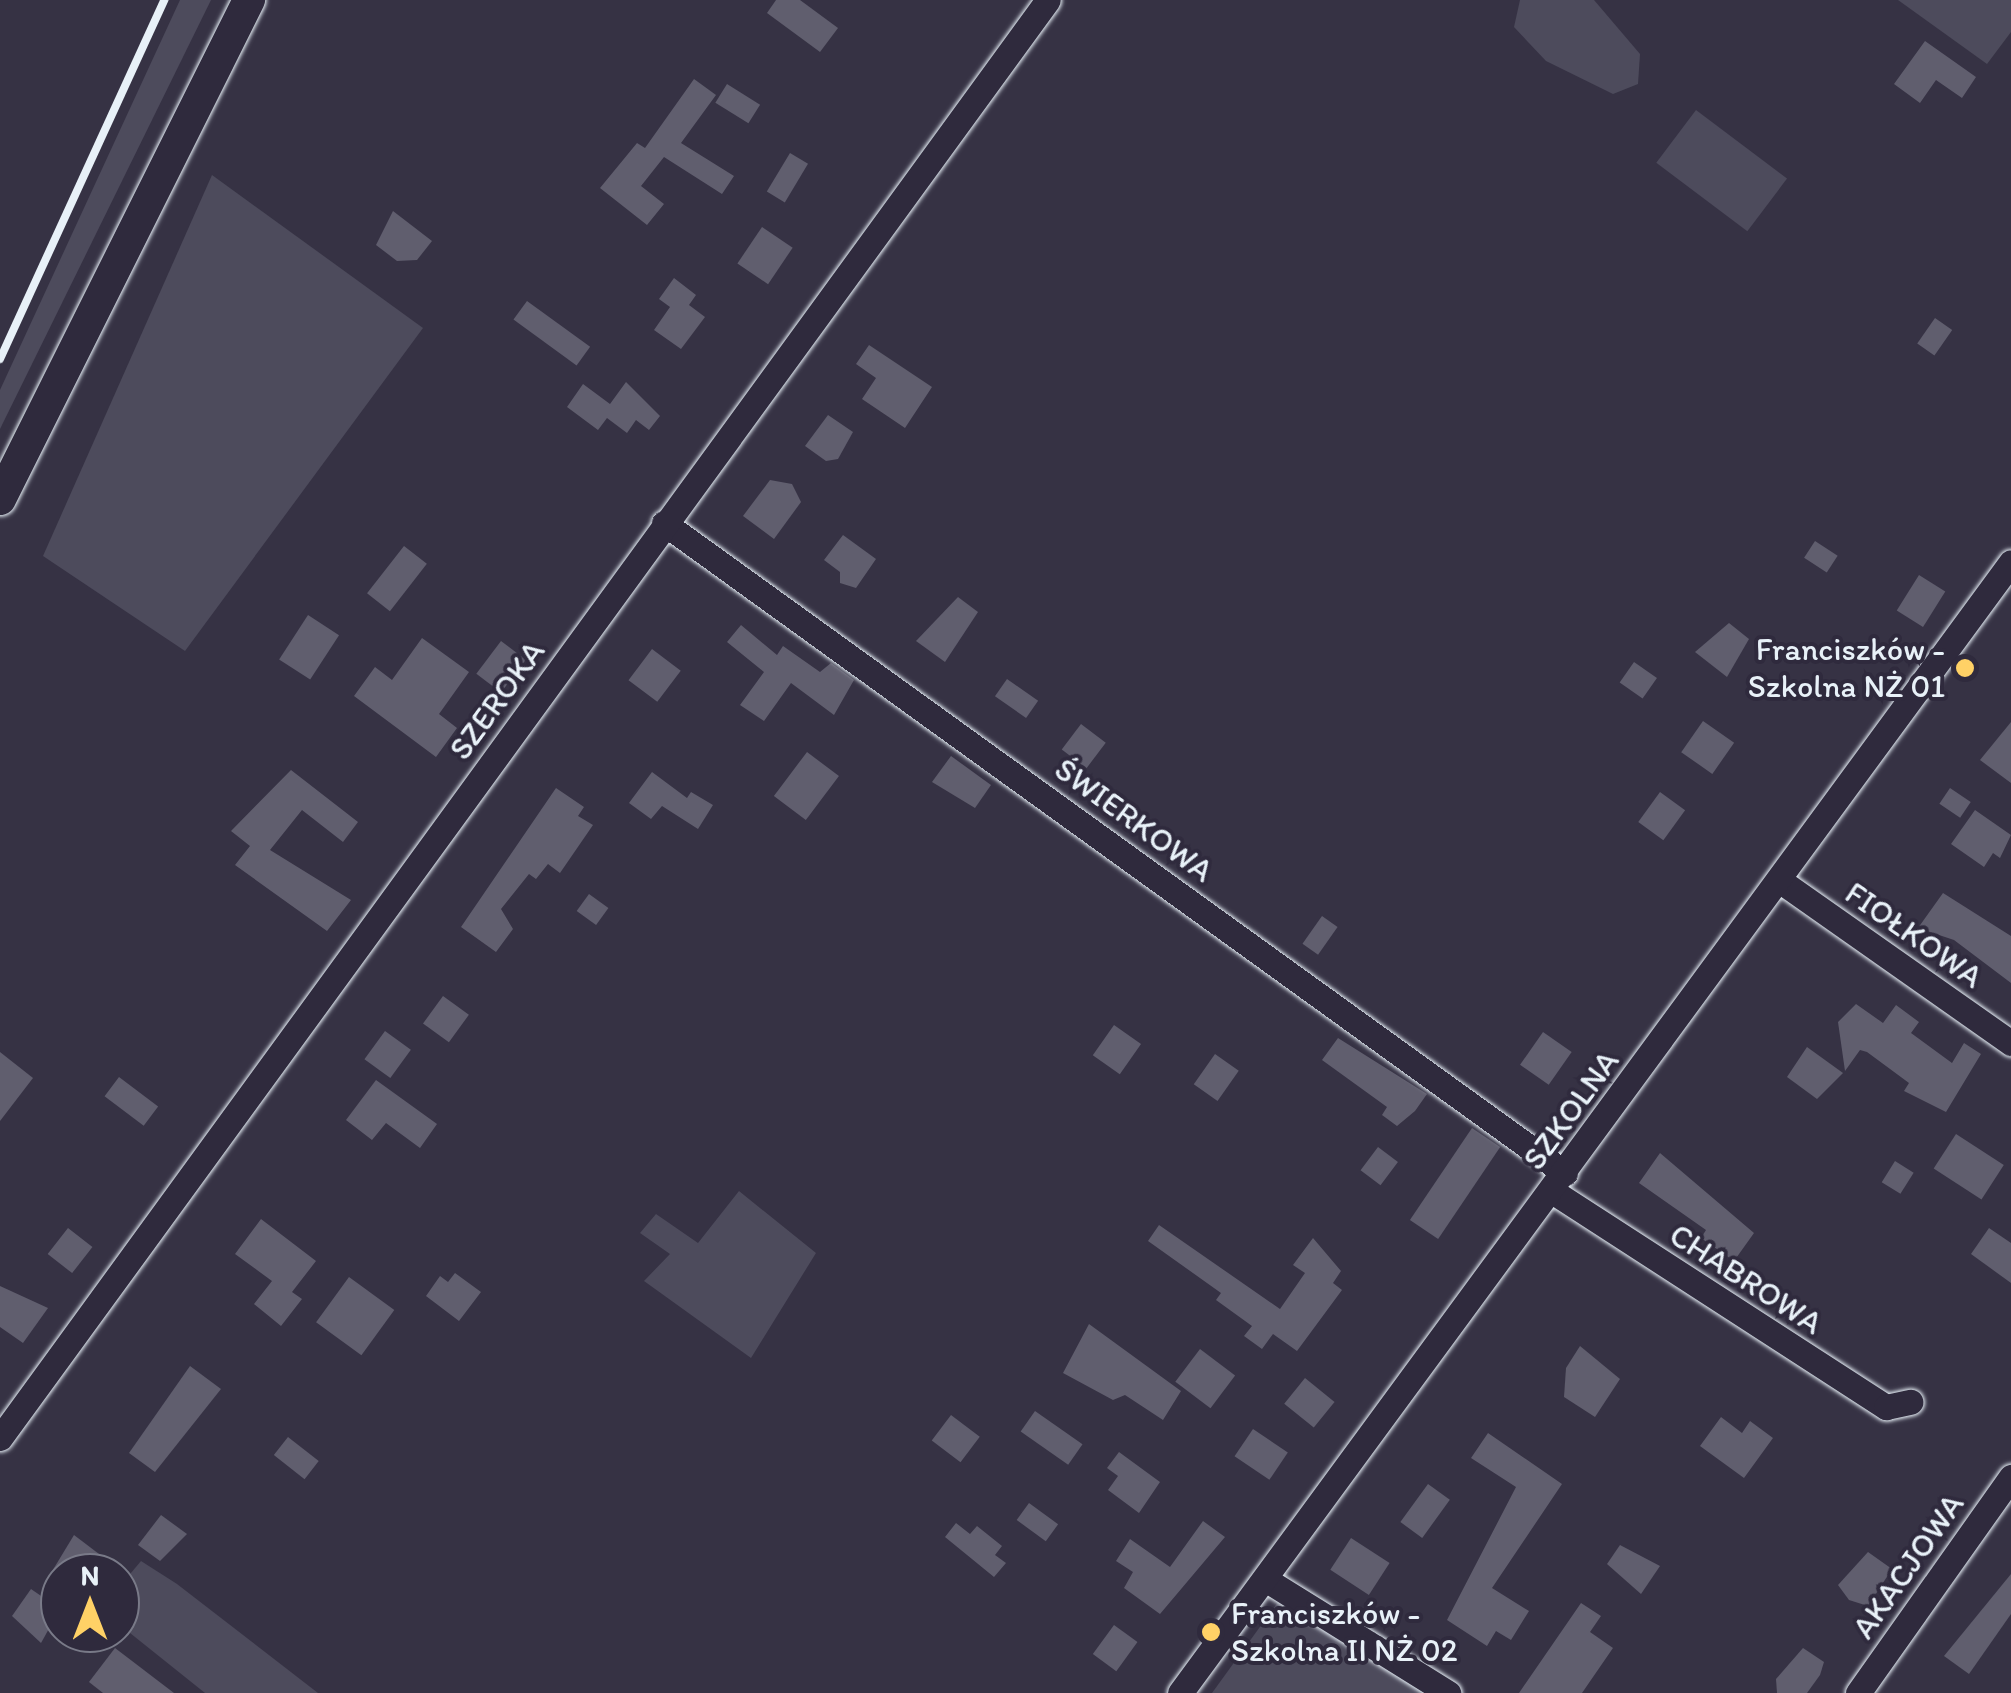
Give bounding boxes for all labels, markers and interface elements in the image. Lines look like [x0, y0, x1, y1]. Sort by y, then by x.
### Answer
place label: Franciszków - Szkolna NŻ 01 [1748, 631, 1945, 706]
street label: SZEROKA [441, 633, 553, 767]
marker: Franciszków - Szkolna NŻ 01 [1954, 657, 1976, 679]
street label: ŚWIERKOWA [1047, 750, 1221, 890]
street label: FIOŁKOWA [1838, 874, 1990, 996]
street label: SZKOLNA [1515, 1043, 1627, 1177]
street label: CHABROWA [1662, 1215, 1830, 1343]
street label: AKACJOWA [1844, 1486, 1972, 1646]
north arrow [40, 1553, 140, 1653]
text: N [81, 1558, 99, 1592]
place label: Franciszków - Szkolna II NŻ 02 [1231, 1595, 1458, 1670]
marker: Franciszków - Szkolna II NŻ 02 [1200, 1621, 1222, 1643]

